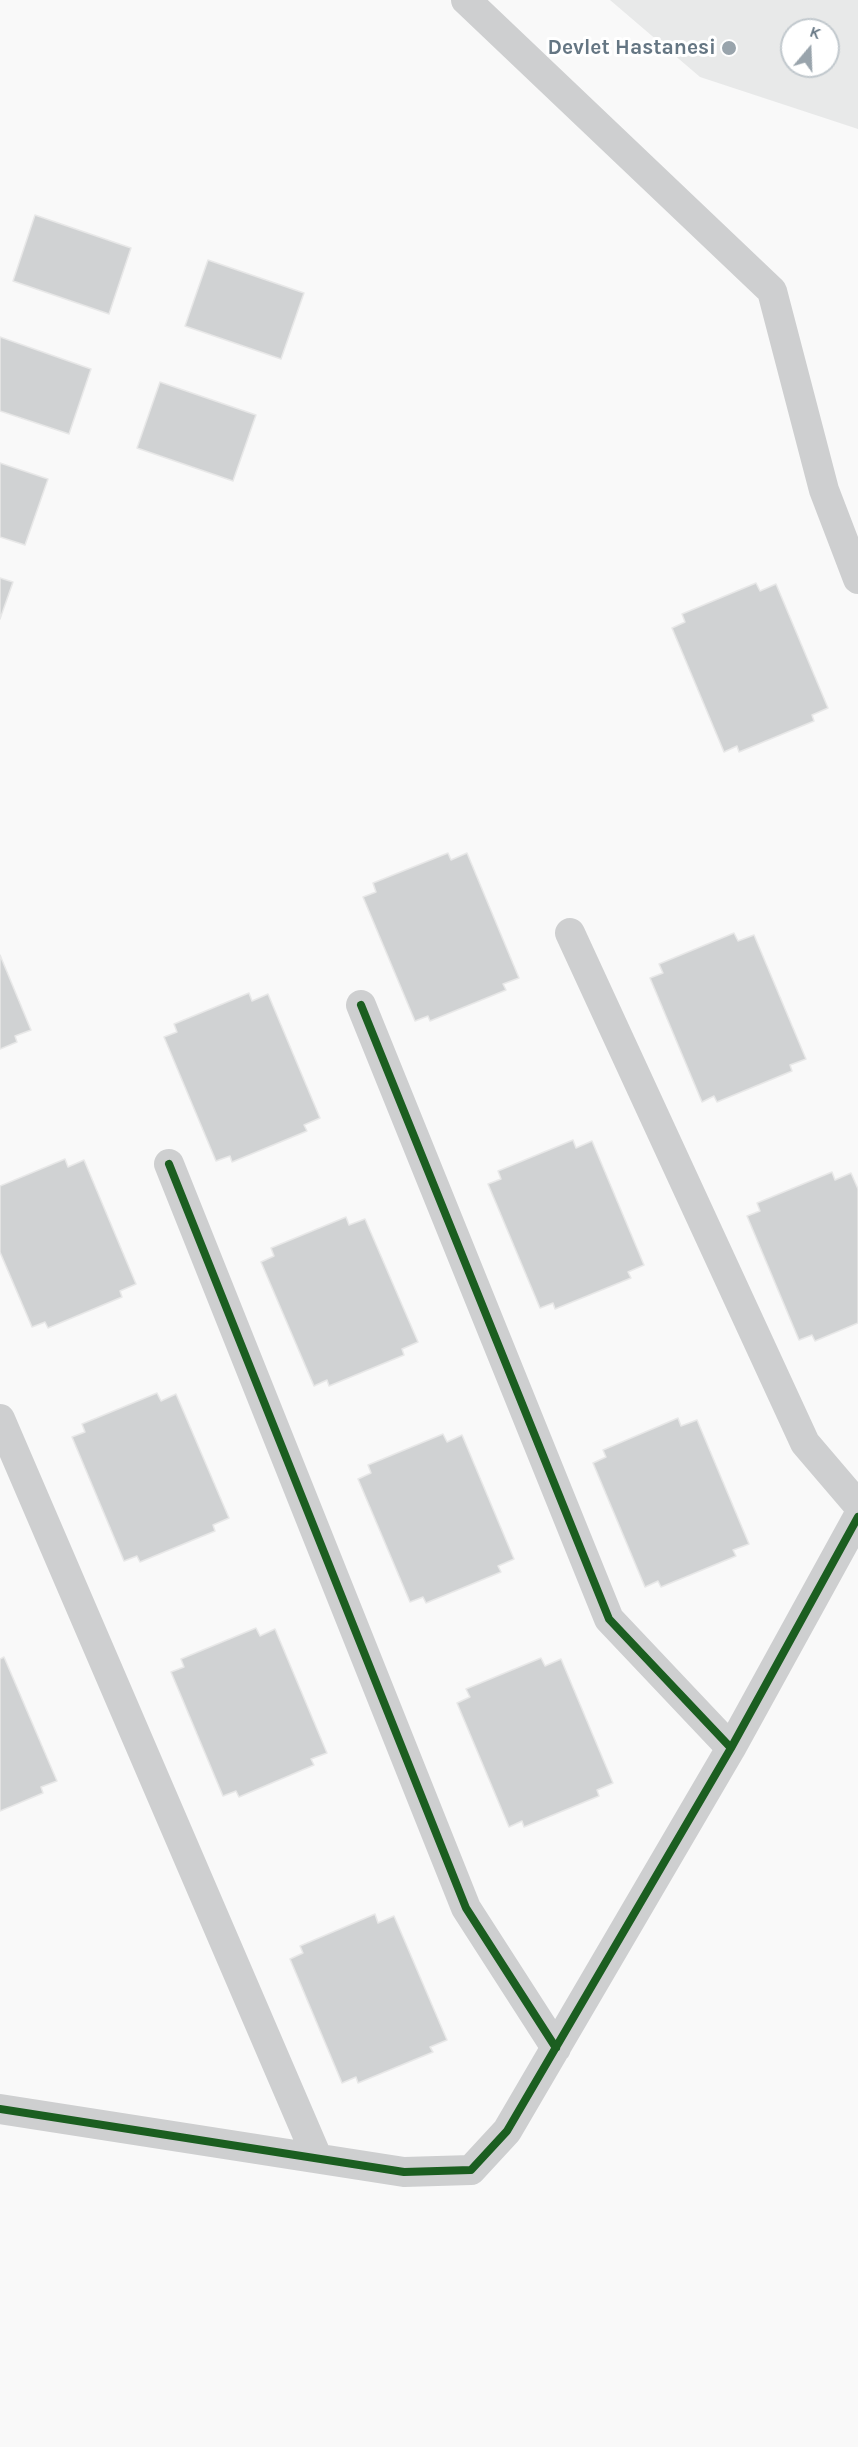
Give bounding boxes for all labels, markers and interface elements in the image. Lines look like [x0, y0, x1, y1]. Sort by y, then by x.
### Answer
north arrow [780, 18, 840, 78]
text: K [807, 22, 823, 43]
place label: Devlet Hastanesi [548, 35, 716, 61]
marker: Devlet Hastanesi [720, 39, 738, 57]

